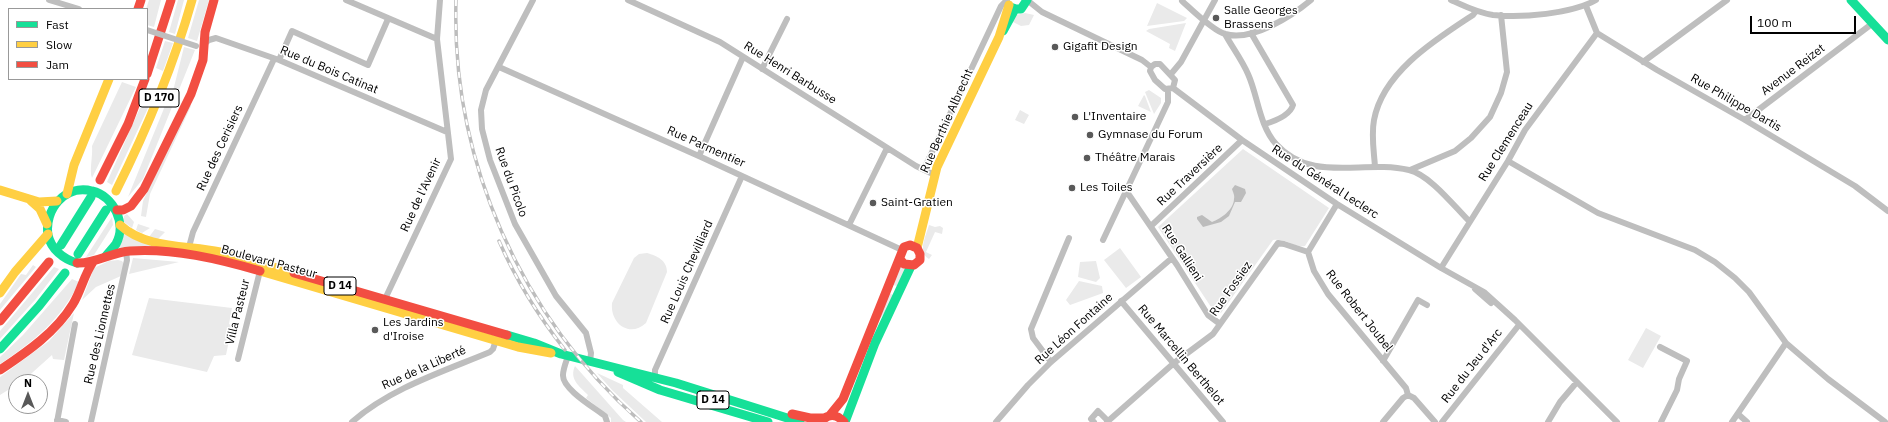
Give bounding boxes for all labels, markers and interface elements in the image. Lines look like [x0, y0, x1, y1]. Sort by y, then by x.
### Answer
place label: Salle Georges Brassens [1224, 4, 1298, 32]
legend [8, 8, 148, 80]
scale bar [1752, 8, 1858, 34]
marker: Salle Georges Brassens [1211, 13, 1221, 23]
text: 100 m [1757, 15, 1792, 30]
text: Fast [46, 17, 69, 32]
text: Slow [46, 37, 72, 52]
street label: Rue Henri Barbusse [741, 39, 839, 107]
place label: Gigafit Design [1063, 40, 1138, 54]
street label: Avenue Reizet [1758, 41, 1828, 99]
marker: Gigafit Design [1050, 42, 1060, 52]
street label: Rue du Bois Catinat [278, 43, 380, 97]
text: Jam [46, 57, 69, 72]
street label: Rue Berthie Albrecht [918, 67, 976, 175]
street label: Rue Philippe Dartis [1688, 71, 1784, 135]
road number: D 170 [139, 89, 179, 107]
street label: Rue Clemenceau [1476, 100, 1536, 184]
street label: Rue des Cerisiers [194, 103, 246, 193]
place label: L'Inventaire [1083, 110, 1146, 124]
marker: L'Inventaire [1070, 112, 1080, 122]
street label: Rue Parmentier [665, 123, 747, 171]
place label: Gymnase du Forum [1098, 128, 1203, 142]
marker: Gymnase du Forum [1085, 130, 1095, 140]
street label: Rue Traversière [1154, 141, 1226, 209]
street label: Rue du Général Leclerc [1269, 142, 1381, 222]
street label: Rue du Picolo [492, 145, 530, 219]
place label: Théâtre Marais [1095, 151, 1175, 165]
marker: Théâtre Marais [1082, 153, 1092, 163]
street label: Rue de l'Avenir [398, 156, 444, 234]
place label: Les Toiles [1080, 181, 1133, 195]
marker: Les Toiles [1067, 183, 1077, 193]
place label: Saint-Gratien [881, 196, 953, 210]
marker: Saint-Gratien [868, 198, 878, 208]
street label: Rue Louis Chevilliard [658, 218, 716, 326]
street label: Rue Gallieni [1158, 222, 1206, 284]
street label: Boulevard Pasteur [219, 242, 319, 282]
street label: Rue Fossiez [1207, 259, 1255, 319]
street label: Rue Robert Joubel [1323, 267, 1395, 355]
road number: D 14 [324, 277, 356, 295]
street label: Villa Pasteur [223, 278, 253, 346]
street label: Rue des Lionnettes [81, 282, 119, 386]
street label: Rue Léon Fontaine [1032, 290, 1116, 368]
street label: Rue Marcellin Berthelot [1135, 302, 1227, 408]
place label: Les Jardins d'Iroise [383, 316, 444, 344]
marker: Les Jardins d'Iroise [370, 325, 380, 335]
street label: Rue du Jeu d'Arc [1439, 326, 1505, 406]
street label: Rue de la Liberté [380, 343, 468, 393]
north arrow [8, 374, 48, 414]
text: N [24, 376, 32, 390]
road number: D 14 [697, 391, 729, 409]

